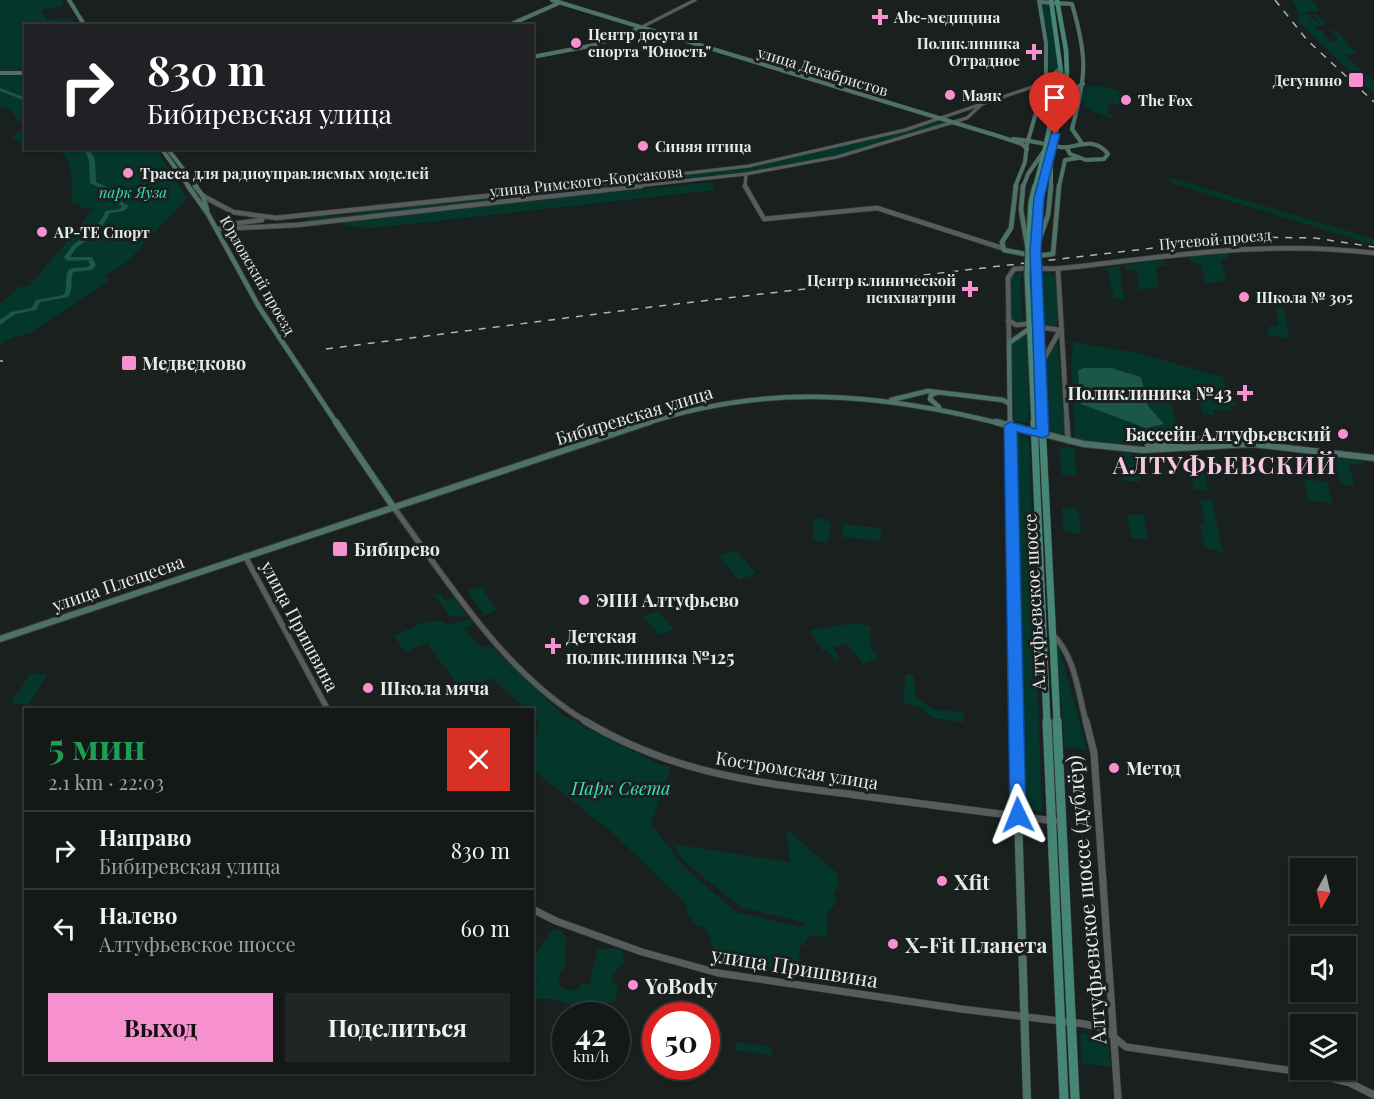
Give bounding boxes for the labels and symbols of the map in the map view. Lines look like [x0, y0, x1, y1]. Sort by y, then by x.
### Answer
place label: Abc-медицина [893, 7, 1000, 27]
marker: Abc-медицина [871, 8, 889, 26]
place label: Центр досуга и спорта "Юность" [588, 24, 711, 61]
place label: Поликлиника Отрадное [917, 33, 1020, 70]
marker: Центр досуга и спорта "Юность" [569, 36, 583, 50]
street label: улица Декабристов [754, 41, 891, 100]
marker: Поликлиника Отрадное [1025, 43, 1043, 61]
place label: Дегунино [1273, 70, 1342, 90]
marker: Дегунино [1347, 71, 1365, 89]
pin [1029, 72, 1080, 134]
place label: Маяк [962, 85, 1002, 105]
marker: Маяк [943, 88, 957, 102]
place label: The Fox [1138, 90, 1194, 110]
marker: The Fox [1119, 93, 1133, 107]
place label: Синяя птица [655, 136, 752, 156]
marker: Синяя птица [636, 139, 650, 153]
street label: улица Римского-Корсакова [488, 161, 684, 201]
place label: Трасса для радиоуправляемых моделей [140, 163, 429, 183]
marker: Трасса для радиоуправляемых моделей [121, 166, 135, 180]
park label: парк Яуза [99, 182, 167, 202]
street label: Юрловский проезд [216, 212, 300, 338]
place label: АР-ТЕ Спорт [53, 222, 150, 242]
street label: Путевой проезд [1158, 224, 1272, 254]
marker: АР-ТЕ Спорт [35, 225, 49, 239]
place label: Центр клинической психиатрии [807, 270, 956, 307]
marker: Центр клинической психиатрии [961, 280, 979, 298]
place label: Школа № 305 [1256, 287, 1353, 307]
marker: Школа № 305 [1237, 290, 1251, 304]
place label: Медведково [142, 351, 246, 375]
marker: Медведково [120, 354, 138, 372]
street label: Бибиревская улица [552, 380, 716, 450]
place label: Поликлиника №43 [1068, 381, 1232, 405]
marker: Поликлиника №43 [1236, 384, 1254, 402]
place label: Бассейн Алтуфьевский [1125, 422, 1331, 446]
marker: Бассейн Алтуфьевский [1336, 427, 1350, 441]
district label: АЛТУФЬЕВСКИЙ [1112, 448, 1337, 480]
street label: Алтуфьевское шоссе [1017, 513, 1051, 692]
place label: Бибирево [354, 537, 440, 561]
marker: Бибирево [331, 540, 349, 558]
street label: улица Плещеева [48, 549, 187, 617]
street label: улица Пришвина [255, 556, 345, 695]
place label: ЭПИ Алтуфьево [596, 588, 739, 612]
marker: ЭПИ Алтуфьево [577, 593, 591, 607]
place label: Детская поликлиника №125 [566, 624, 735, 669]
marker: Детская поликлиника №125 [544, 637, 562, 655]
place label: Школа мяча [380, 676, 490, 700]
marker: Школа мяча [361, 681, 375, 695]
street label: Костромская улица [714, 745, 880, 795]
street label: Алтуфьевское шоссе (дублёр) [1058, 754, 1112, 1047]
place label: Метод [1126, 756, 1181, 780]
marker: Метод [1107, 761, 1121, 775]
park label: Парк Света [570, 776, 671, 800]
position arrow [986, 783, 1050, 847]
north arrow [1290, 858, 1356, 924]
place label: Xfit [954, 867, 990, 895]
marker: Xfit [935, 874, 949, 888]
place label: X-Fit Планета [905, 930, 1047, 958]
marker: X-Fit Планета [886, 937, 900, 951]
street label: улица Пришвина [709, 939, 881, 993]
place label: YoBody [644, 971, 717, 999]
marker: YoBody [626, 978, 640, 992]
speed limit sign: 50 [642, 1002, 720, 1080]

